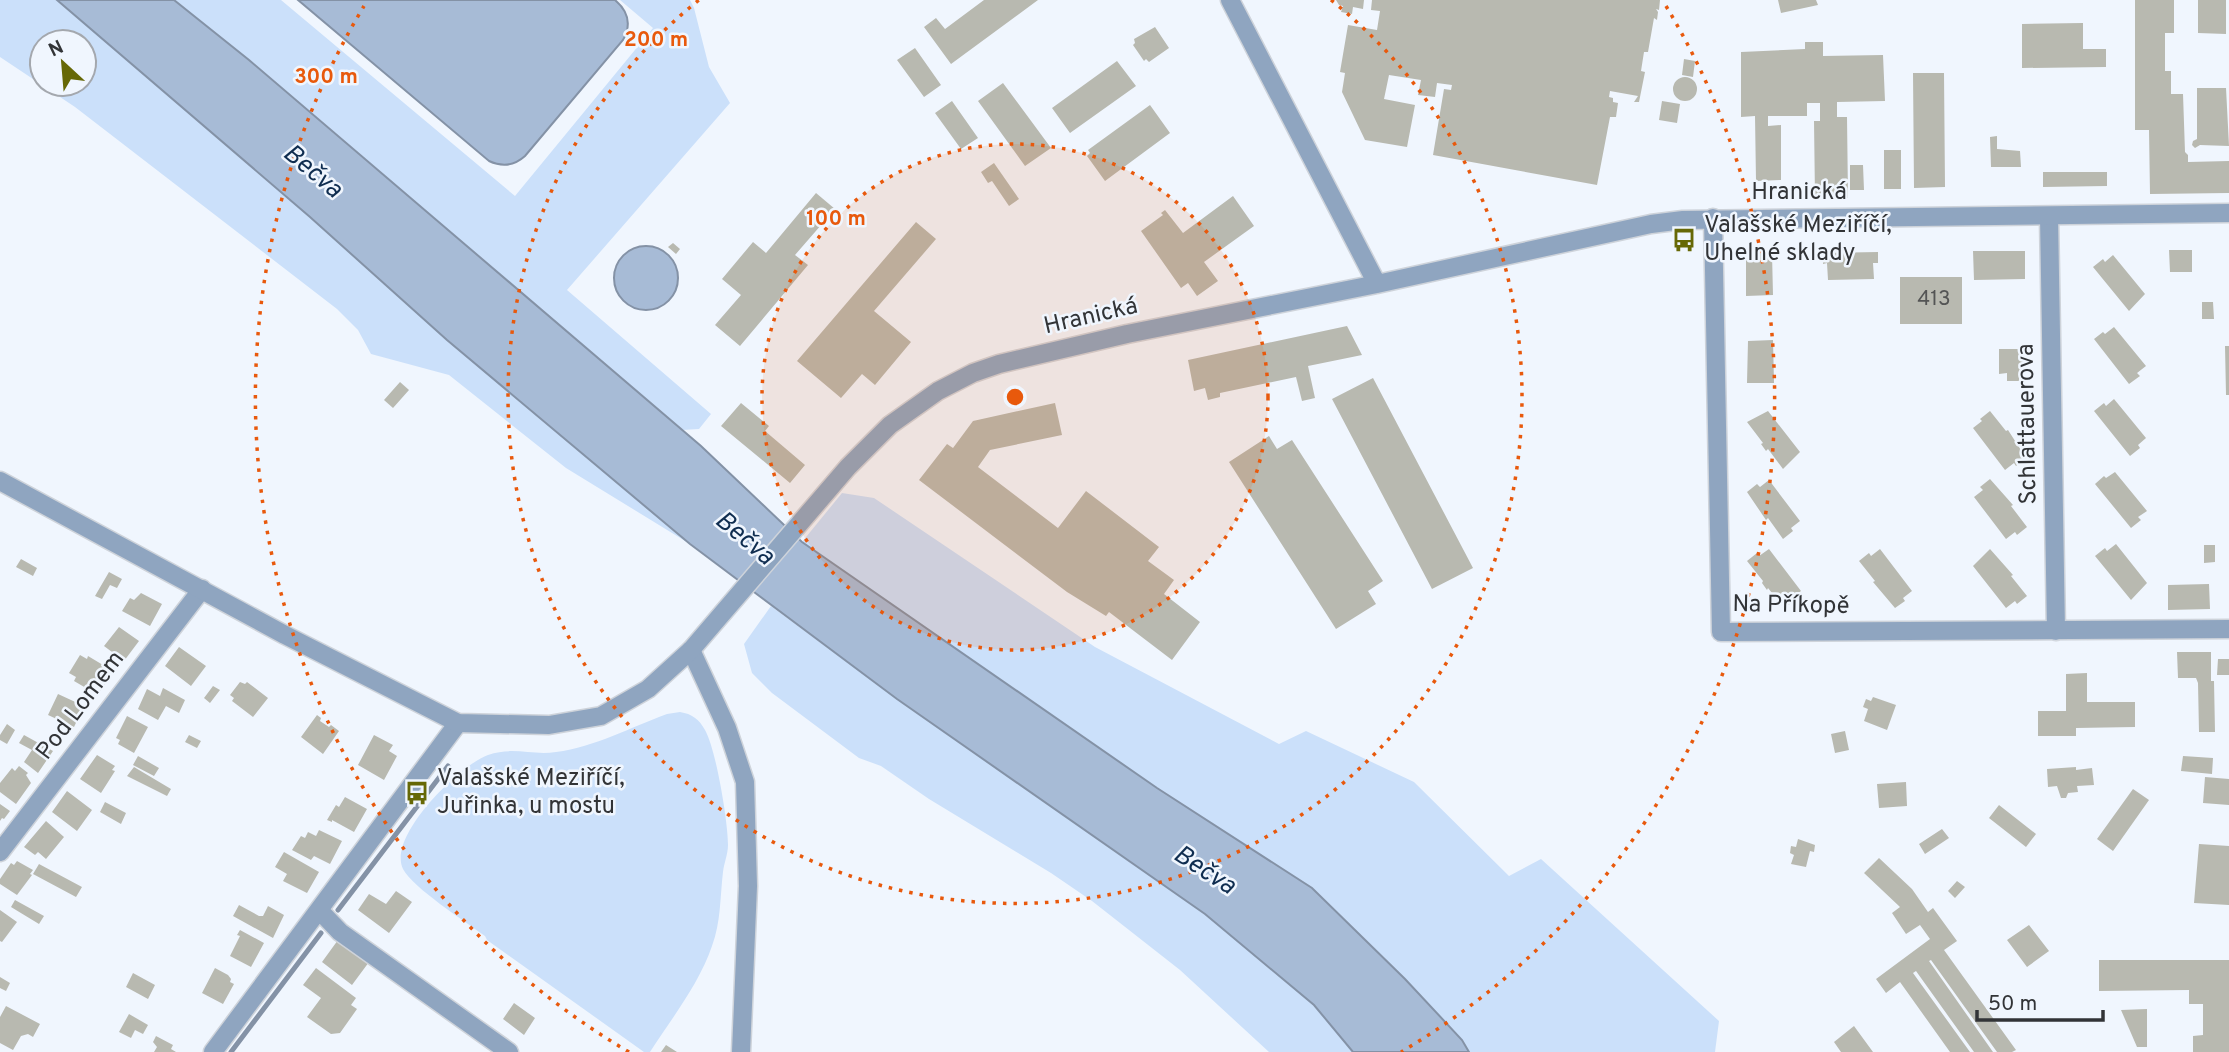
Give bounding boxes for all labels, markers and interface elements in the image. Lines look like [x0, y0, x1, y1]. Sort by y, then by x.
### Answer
text: 200 m [624, 27, 688, 54]
north arrow [28, 28, 98, 98]
text: N [45, 36, 68, 63]
text: 300 m [294, 64, 358, 91]
water label: Bečva [275, 138, 349, 207]
street label: Hranická [1751, 178, 1847, 208]
text: 100 m [806, 206, 866, 233]
place label: Valašské Meziříčí, Uhelné sklady [1704, 211, 1892, 269]
bus stop icon: Valašské Meziříčí, Uhelné sklady [1670, 226, 1698, 254]
house number: 413 [1917, 286, 1951, 313]
street label: Hranická [1041, 292, 1141, 342]
street label: Schlattauerova [2012, 343, 2044, 505]
centre of rings [1003, 385, 1027, 409]
water label: Bečva [707, 505, 781, 574]
street label: Na Příkopě [1732, 590, 1850, 622]
street label: Pod Lomem [30, 645, 132, 767]
place label: Valašské Meziříčí, Juřinka, u mostu [437, 764, 625, 822]
bus stop icon: Valašské Meziříčí, Juřinka, u mostu [403, 779, 431, 807]
water label: Bečva [1167, 839, 1242, 904]
scale bar [1977, 978, 2103, 1022]
text: 50 m [1988, 991, 2037, 1018]

